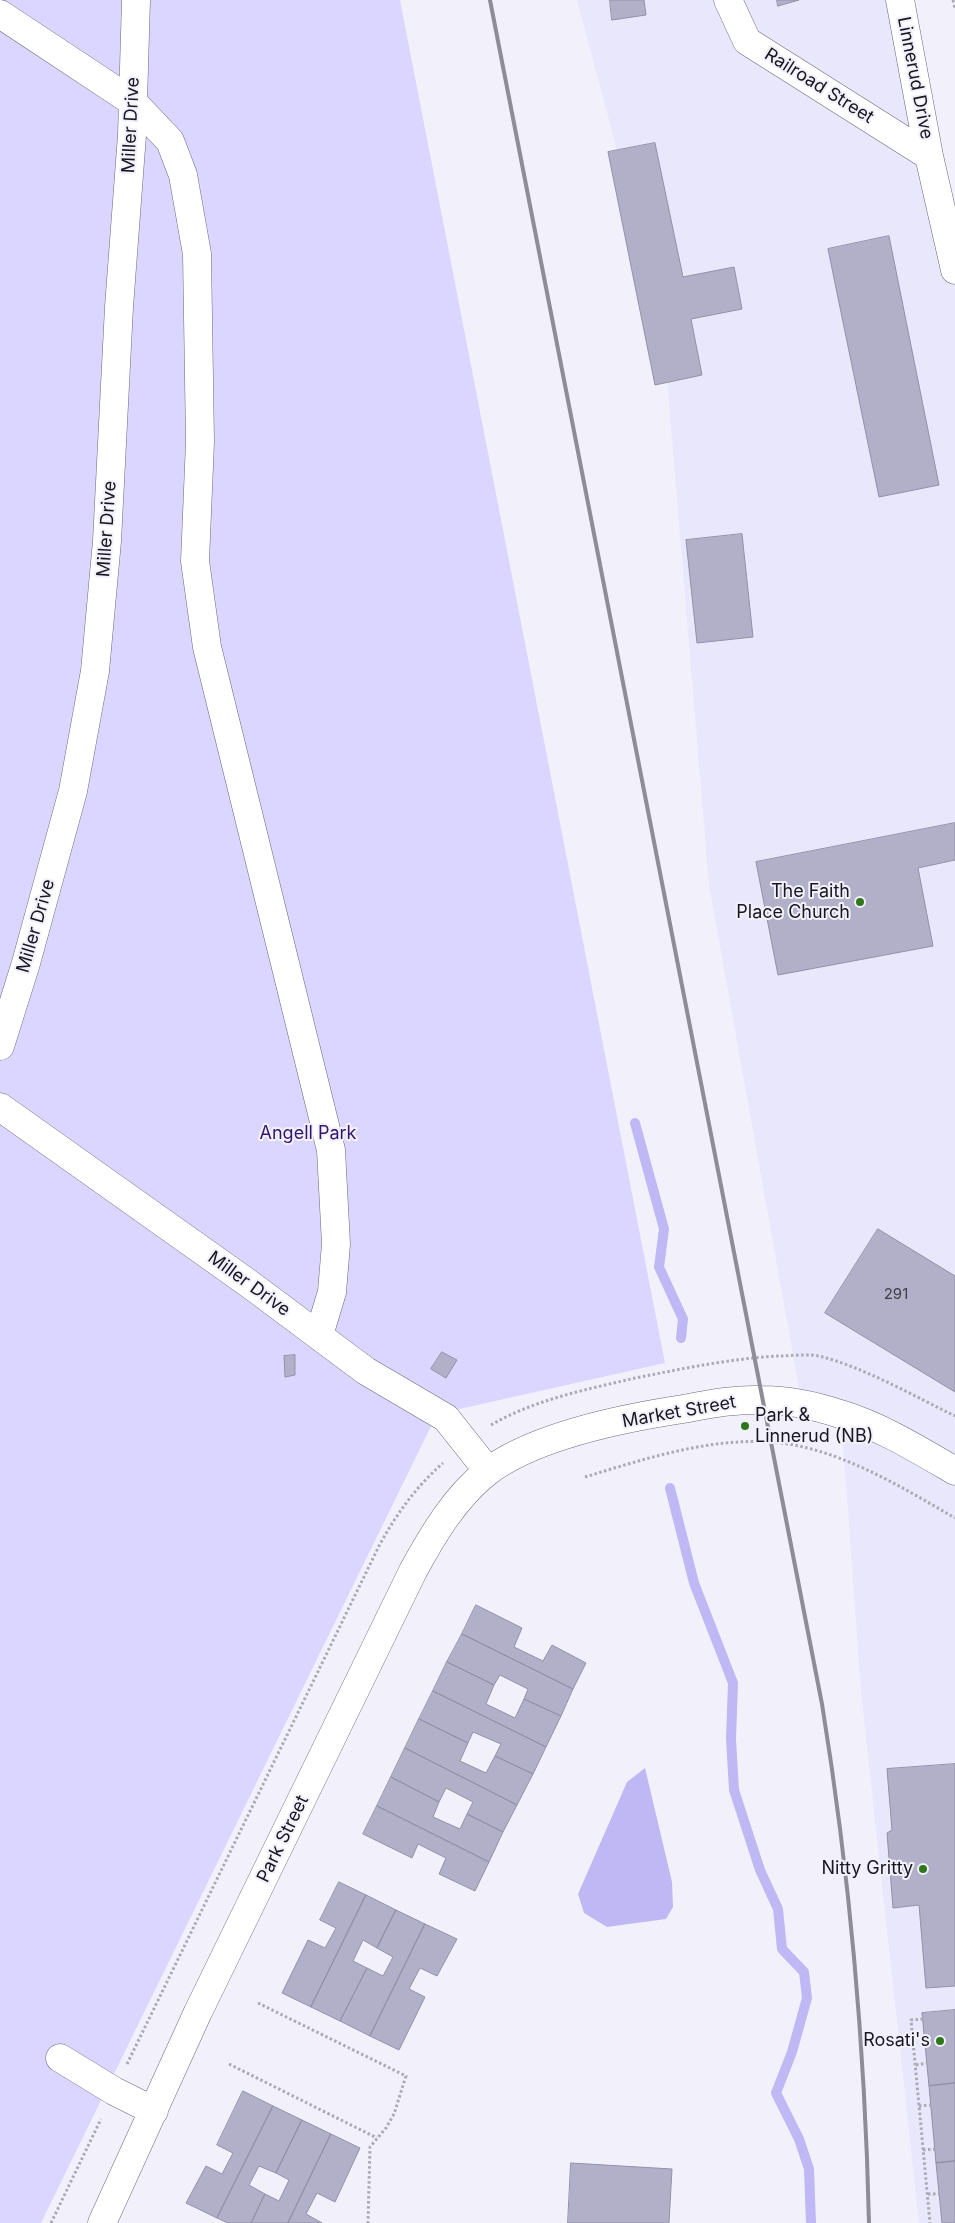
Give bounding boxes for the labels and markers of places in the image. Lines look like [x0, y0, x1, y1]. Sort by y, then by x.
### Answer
place label: The Faith Place Church [736, 881, 850, 924]
marker: The Faith Place Church [854, 896, 866, 908]
place label: Park & Linnerud (NB) [755, 1405, 873, 1448]
marker: Park & Linnerud (NB) [739, 1420, 751, 1432]
place label: Nitty Gritty [822, 1858, 913, 1880]
marker: Nitty Gritty [917, 1863, 929, 1875]
place label: Rosati's [863, 2030, 930, 2052]
marker: Rosati's [934, 2035, 946, 2047]

